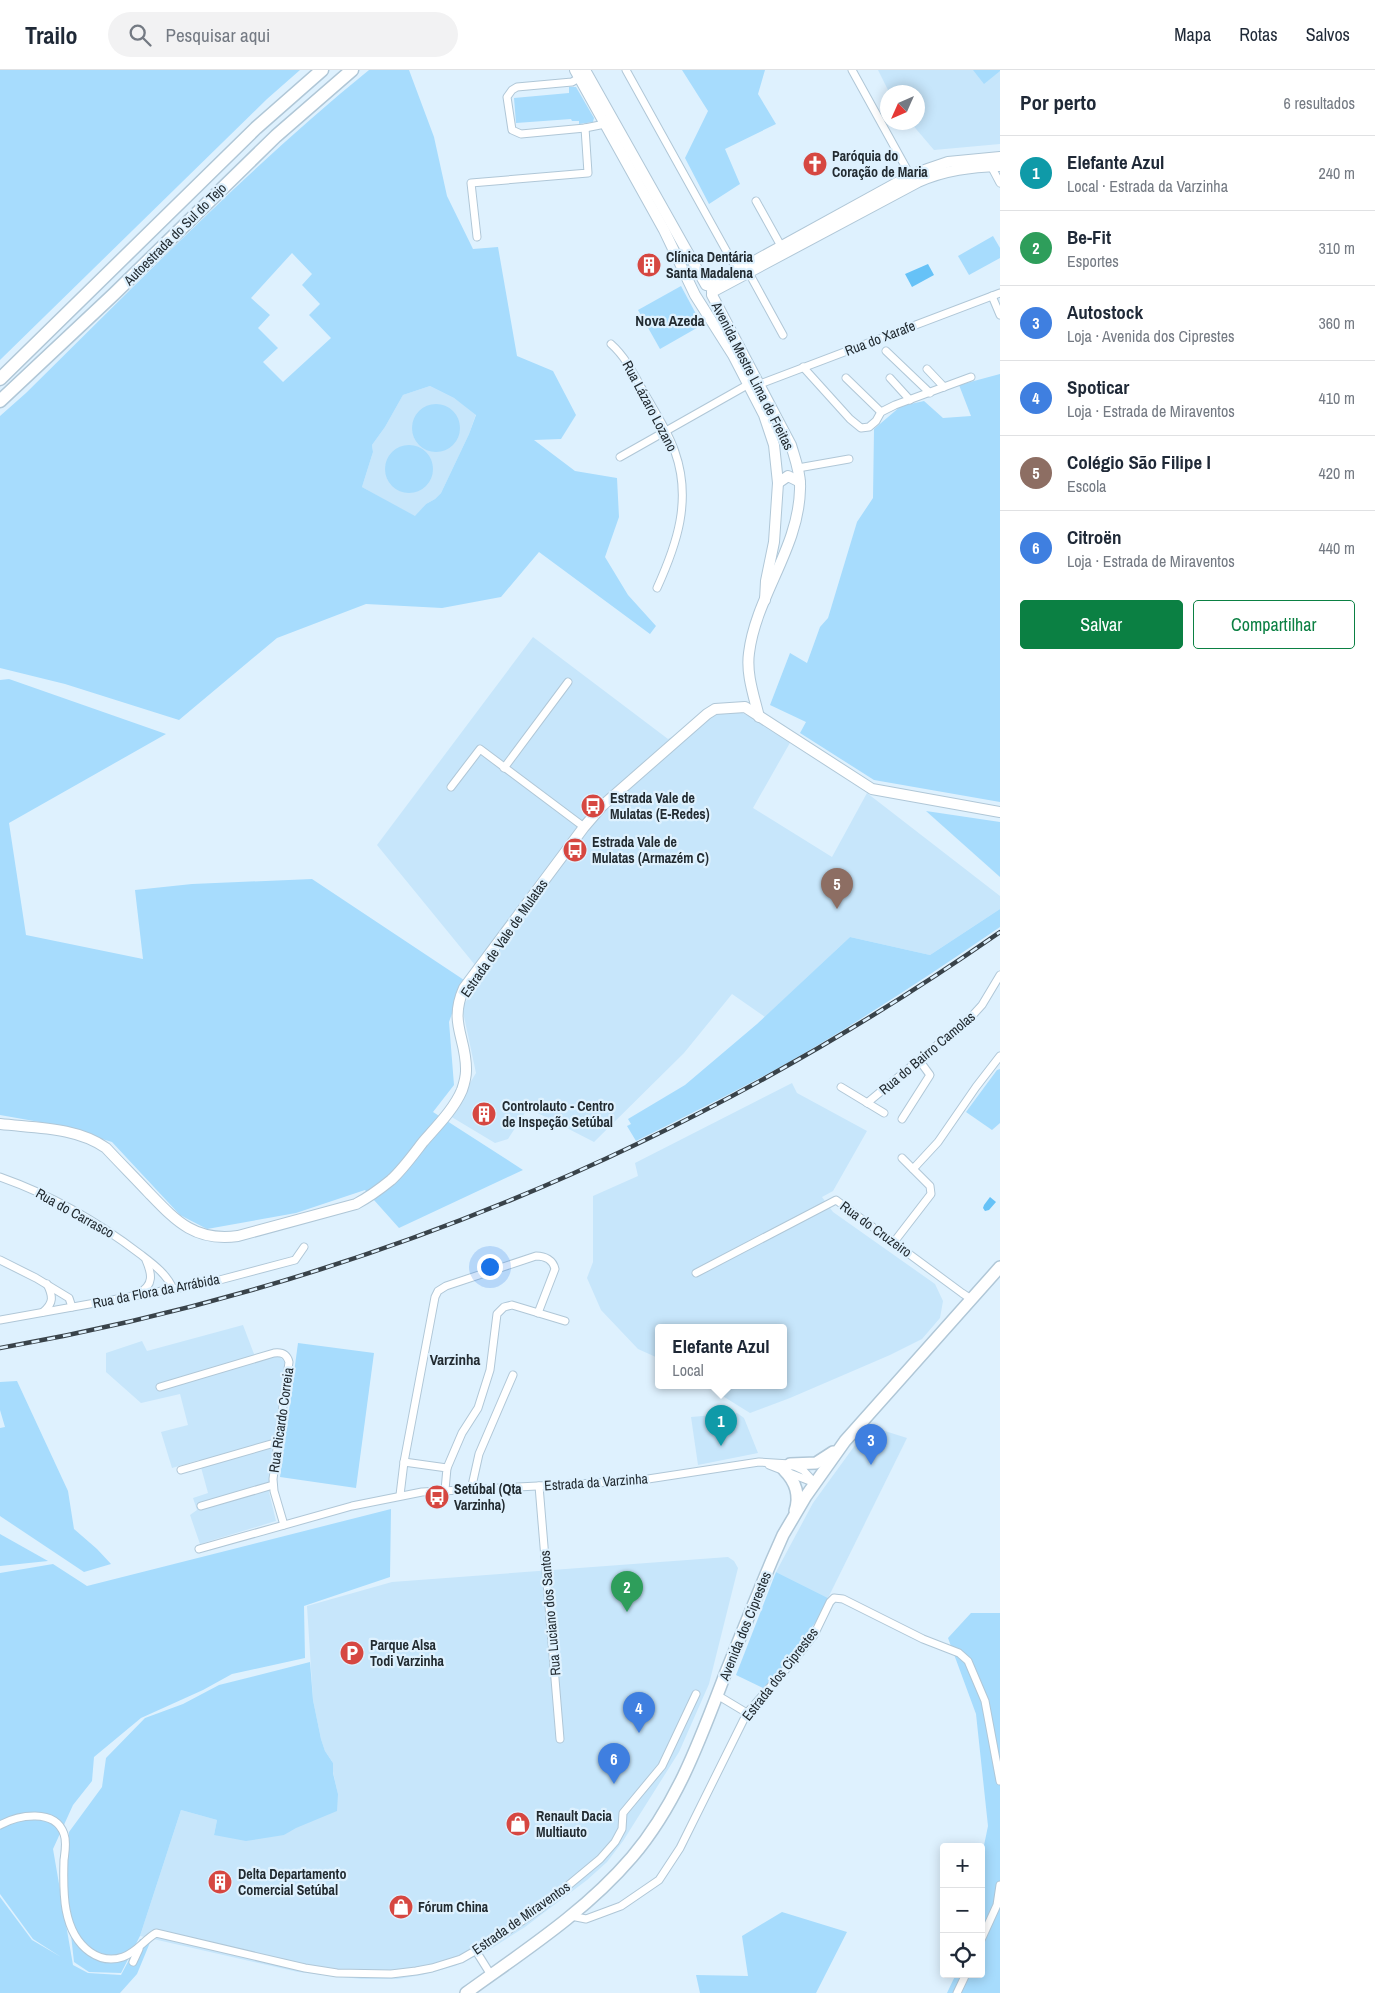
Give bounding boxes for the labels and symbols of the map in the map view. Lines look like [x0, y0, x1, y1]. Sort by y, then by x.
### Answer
north arrow [880, 85, 925, 130]
place label: Paróquia do Coração de Maria [832, 147, 928, 181]
church icon: Paróquia do Coração de Maria [802, 151, 828, 177]
street label: Autoestrada do Sul do Tejo [119, 179, 230, 290]
place label: Clínica Dentária Santa Madalena [666, 248, 753, 282]
building icon: Clínica Dentária Santa Madalena [636, 252, 662, 278]
street label: Avenida Mestre Lima de Freitas [707, 298, 798, 453]
district label: Nova Azeda [635, 310, 705, 331]
street label: Rua do Xarafe [842, 316, 918, 360]
street label: Rua Lázaro Lozano [619, 358, 681, 454]
place label: Estrada Vale de Mulatas (E-Redes) [610, 789, 710, 823]
bus stop icon: Estrada Vale de Mulatas (E-Redes) [580, 793, 606, 819]
place label: Estrada Vale de Mulatas (Armazém C) [592, 833, 709, 867]
bus stop icon: Estrada Vale de Mulatas (Armazém C) [562, 837, 588, 863]
pin: 5 [821, 868, 853, 909]
street label: Estrada de Vale de Mulatas [456, 875, 552, 1001]
street label: Rua do Bairro Camolas [875, 1007, 979, 1098]
place label: Controlauto - Centro de Inspeção Setúbal [502, 1097, 614, 1131]
building icon: Controlauto - Centro de Inspeção Setúbal [471, 1101, 497, 1127]
street label: Rua do Carrasco [33, 1184, 117, 1242]
street label: Rua do Cruzeiro [837, 1197, 915, 1261]
your location [477, 1254, 503, 1280]
street label: Rua da Flora da Arrábida [91, 1270, 222, 1312]
district label: Varzinha [430, 1349, 480, 1370]
street label: Rua Ricardo Correia [265, 1366, 297, 1474]
pin: 1 [705, 1405, 737, 1446]
pin: 3 [855, 1424, 887, 1465]
street label: Estrada da Varzinha [544, 1469, 649, 1495]
place label: Setúbal (Qta Varzinha) [454, 1480, 522, 1514]
bus stop icon: Setúbal (Qta Varzinha) [424, 1484, 450, 1510]
street label: Rua Luciano dos Santos [536, 1549, 564, 1676]
street label: Avenida dos Ciprestes [715, 1569, 775, 1684]
pin: 2 [611, 1571, 643, 1612]
street label: Estrada dos Ciprestes [738, 1624, 822, 1724]
place label: Parque Alsa Todi Varzinha [370, 1636, 444, 1670]
parking icon: Parque Alsa Todi Varzinha [339, 1640, 365, 1666]
pin: 4 [623, 1692, 655, 1733]
pin: 6 [598, 1743, 630, 1784]
place label: Renault Dacia Multiauto [536, 1807, 613, 1841]
shop icon: Renault Dacia Multiauto [505, 1811, 531, 1837]
place label: Delta Departamento Comercial Setúbal [238, 1865, 346, 1899]
building icon: Delta Departamento Comercial Setúbal [207, 1869, 233, 1895]
street label: Estrada de Miraventos [469, 1877, 574, 1958]
shop icon: Fórum China [388, 1894, 414, 1920]
place label: Fórum China [418, 1898, 489, 1916]

